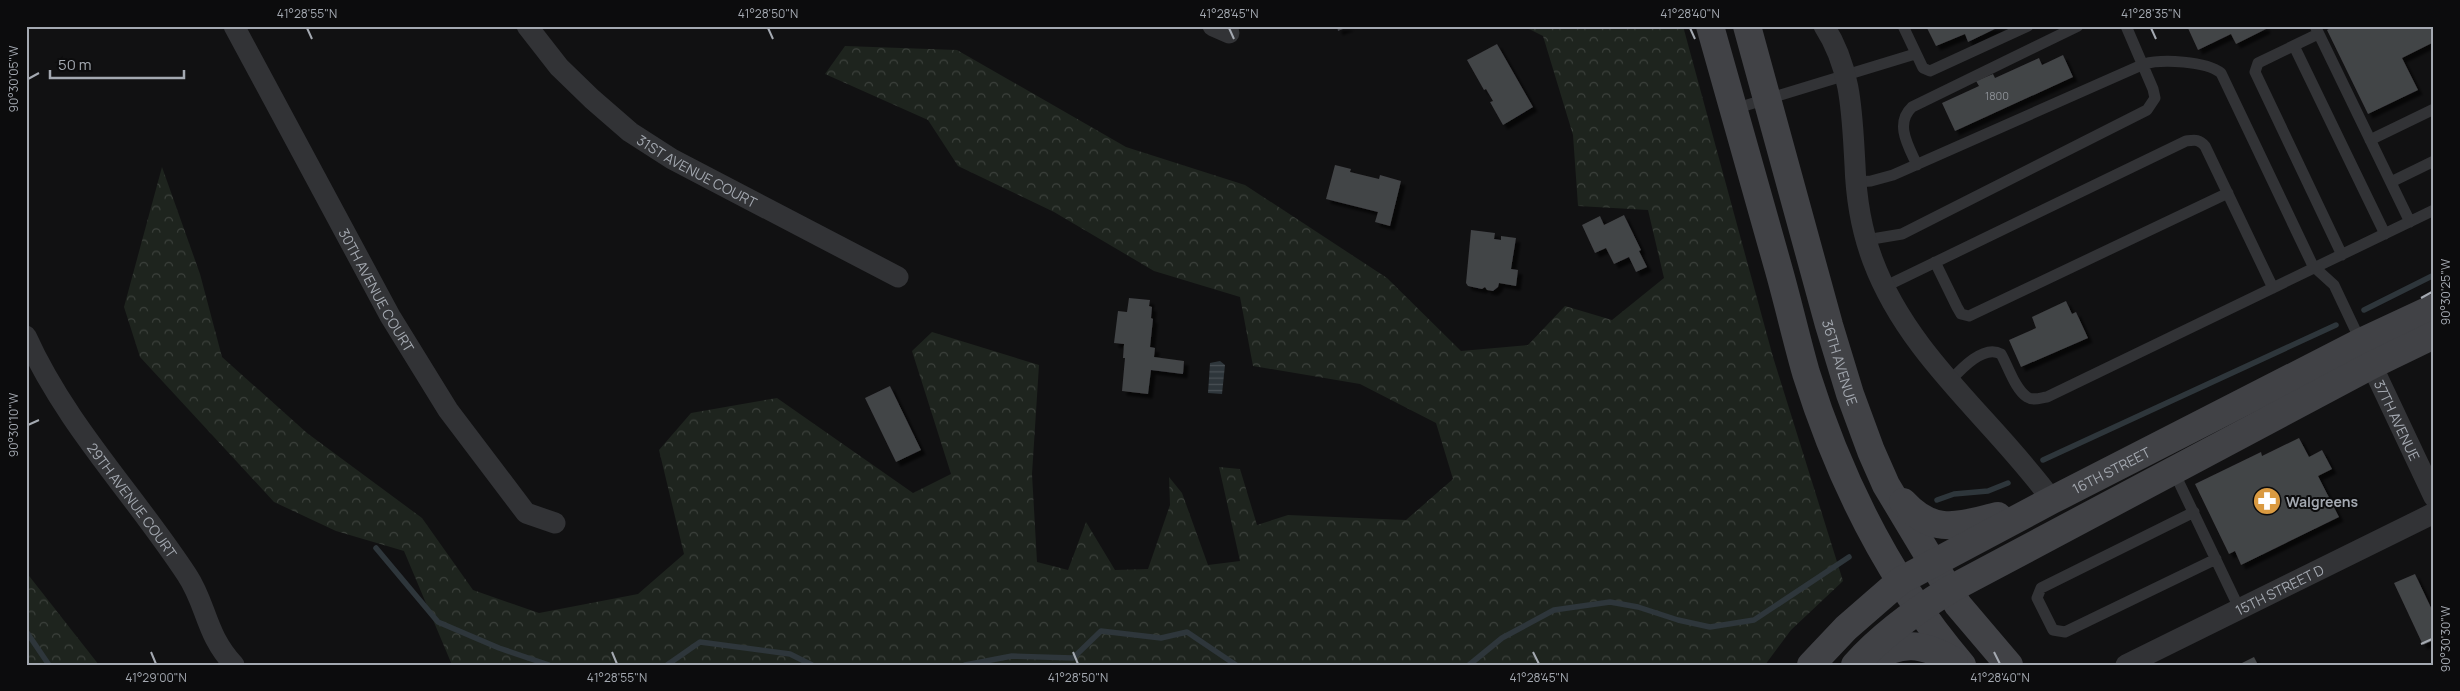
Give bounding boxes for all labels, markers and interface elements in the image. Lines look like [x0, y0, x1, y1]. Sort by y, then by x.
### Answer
text: 41°28'55"N [277, 5, 337, 22]
text: 41°28'50"N [738, 5, 798, 22]
text: 41°28'45"N [1199, 5, 1259, 22]
text: 41°28'40"N [1660, 5, 1720, 22]
text: 41°28'35"N [2121, 5, 2181, 22]
text: 90°30'05"W [5, 45, 22, 112]
scale bar [50, 48, 184, 80]
text: 50 m [58, 54, 92, 75]
house number: 1800 [1985, 88, 2009, 103]
street label: 31ST AVENUE COURT [634, 130, 761, 212]
street label: 30TH AVENUE COURT [335, 225, 419, 356]
text: 90°30'25"W [2437, 258, 2454, 325]
street label: 36TH AVENUE [1818, 317, 1863, 408]
street label: 37TH AVENUE [2370, 376, 2425, 463]
text: 90°30'10"W [5, 392, 22, 457]
street label: 29TH AVENUE COURT [83, 439, 182, 562]
street label: 16TH STREET [2069, 442, 2154, 498]
pharmacy icon: Walgreens [2252, 486, 2282, 516]
place label: Walgreens [2286, 492, 2358, 511]
street label: 15TH STREET D [2232, 560, 2327, 619]
text: 90°30'30"W [2437, 605, 2454, 672]
text: 41°29'00"N [125, 669, 187, 686]
text: 41°28'55"N [587, 669, 647, 686]
text: 41°28'50"N [1048, 669, 1108, 686]
text: 41°28'45"N [1509, 669, 1569, 686]
text: 41°28'40"N [1970, 669, 2030, 686]

